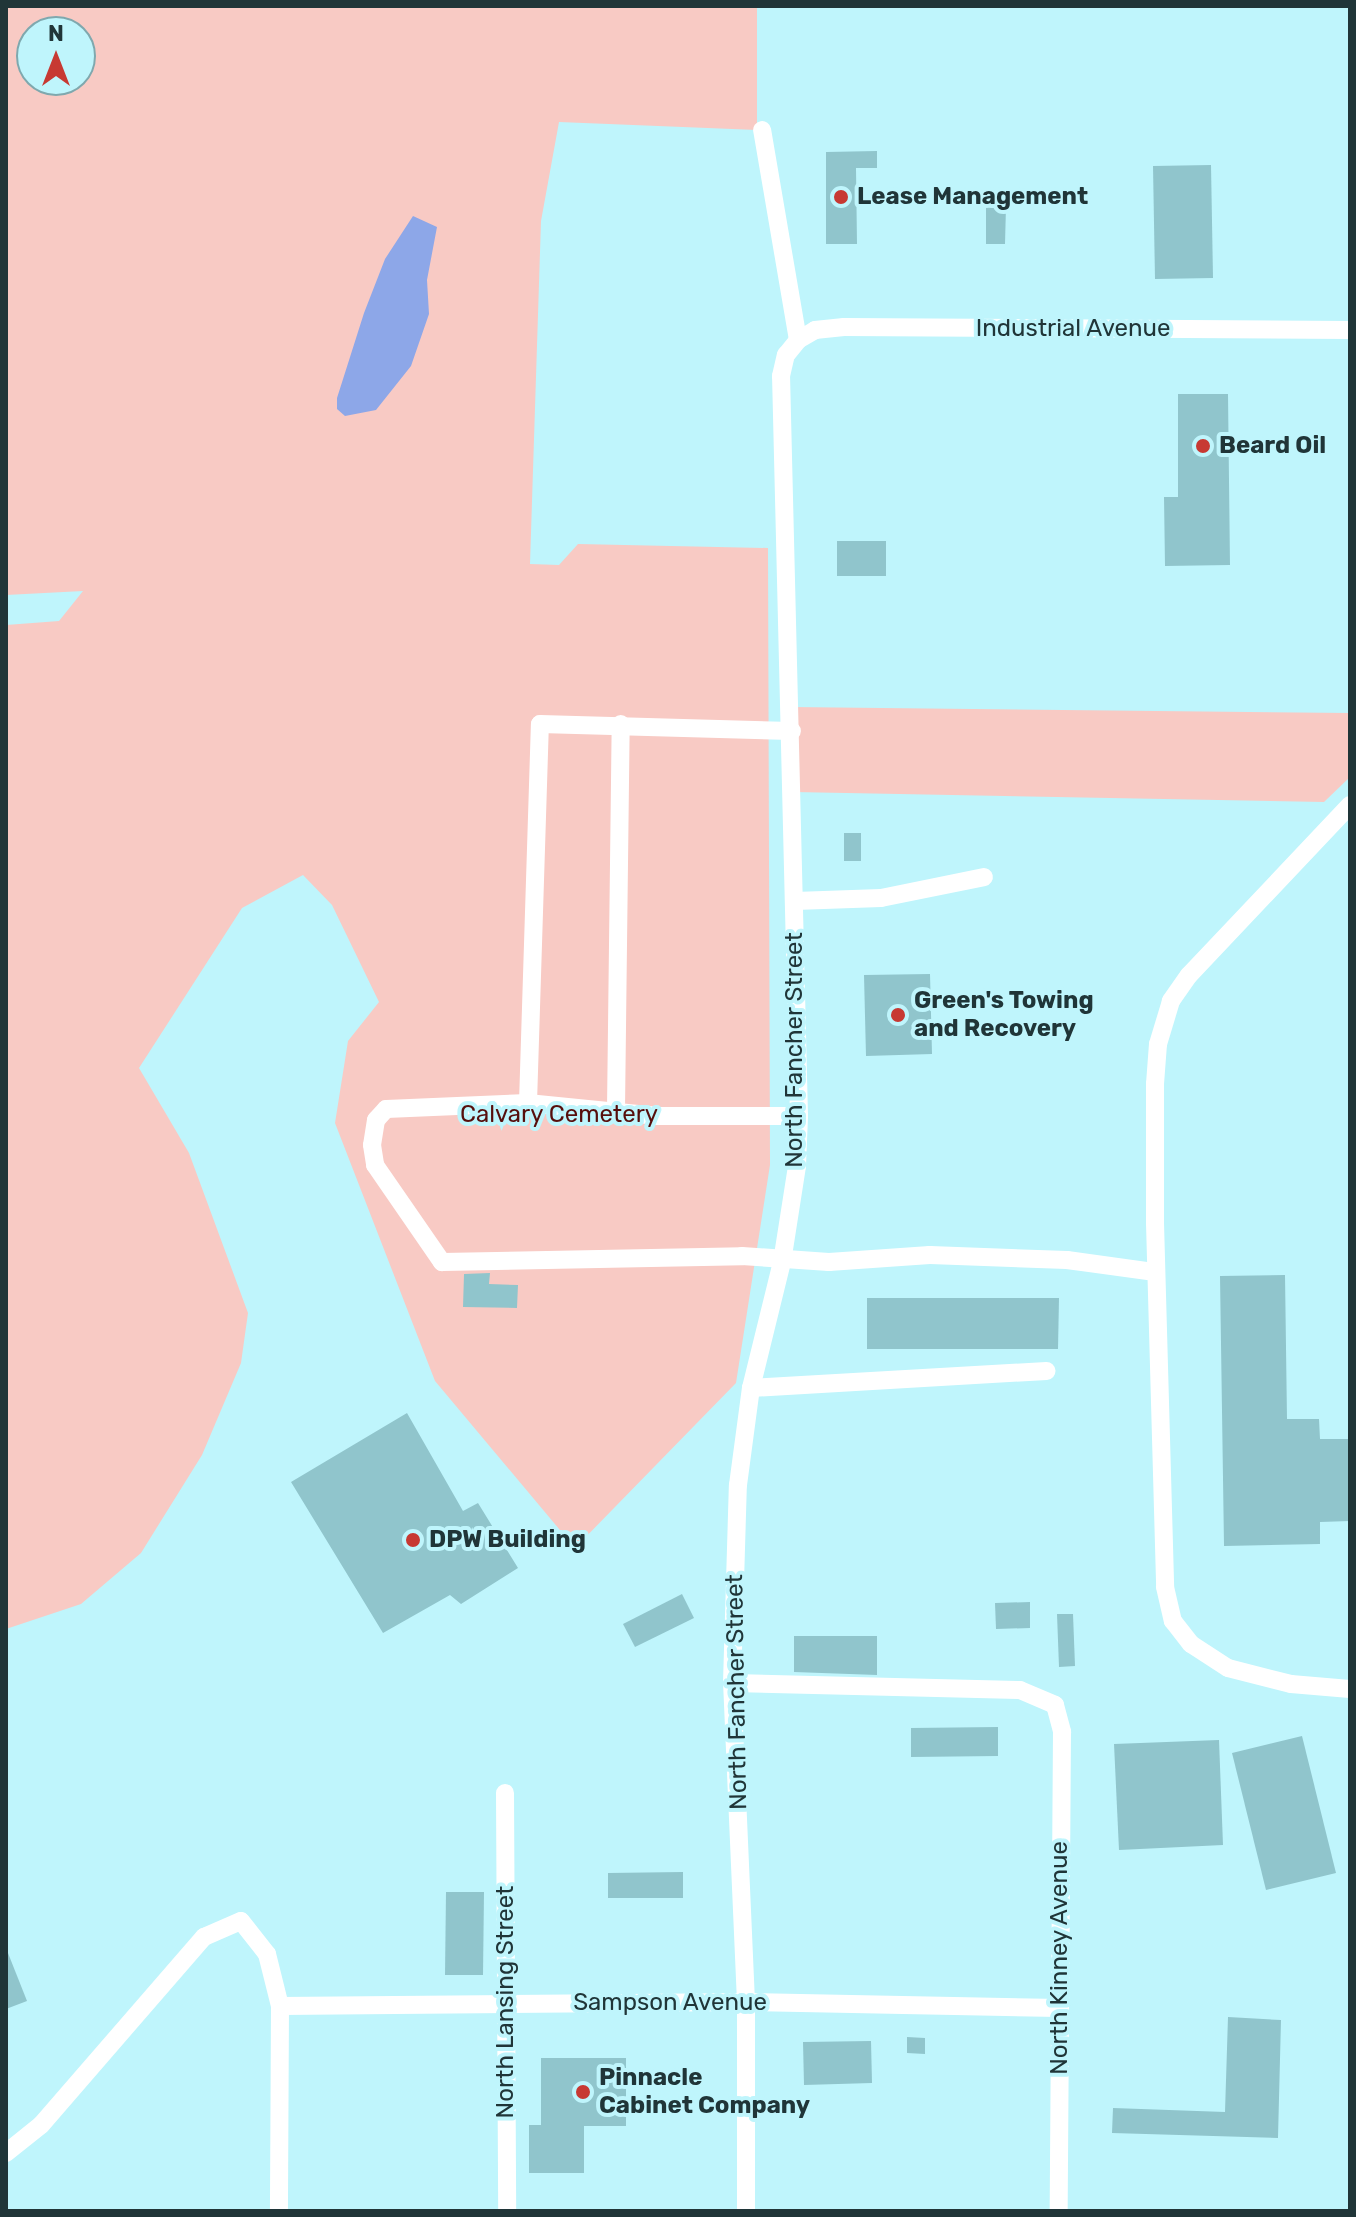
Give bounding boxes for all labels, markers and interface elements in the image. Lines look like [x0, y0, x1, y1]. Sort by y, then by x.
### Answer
north arrow [16, 16, 96, 96]
text: N [48, 20, 64, 47]
place label: Lease Management [857, 183, 1088, 211]
marker: Lease Management [832, 188, 850, 206]
street label: Industrial Avenue [975, 315, 1171, 343]
place label: Beard Oil [1219, 432, 1326, 460]
marker: Beard Oil [1194, 437, 1212, 455]
street label: North Fancher Street [781, 932, 809, 1168]
place label: Green's Towing and Recovery [914, 987, 1094, 1043]
marker: Green's Towing and Recovery [889, 1006, 907, 1024]
park label: Calvary Cemetery [460, 1101, 658, 1129]
place label: DPW Building [429, 1526, 586, 1554]
marker: DPW Building [404, 1531, 422, 1549]
street label: North Fancher Street [721, 1574, 753, 1810]
street label: North Kinney Avenue [1046, 1841, 1074, 2075]
street label: North Lansing Street [492, 1886, 520, 2118]
street label: Sampson Avenue [573, 1989, 767, 2017]
place label: Pinnacle Cabinet Company [599, 2064, 810, 2120]
marker: Pinnacle Cabinet Company [574, 2083, 592, 2101]

